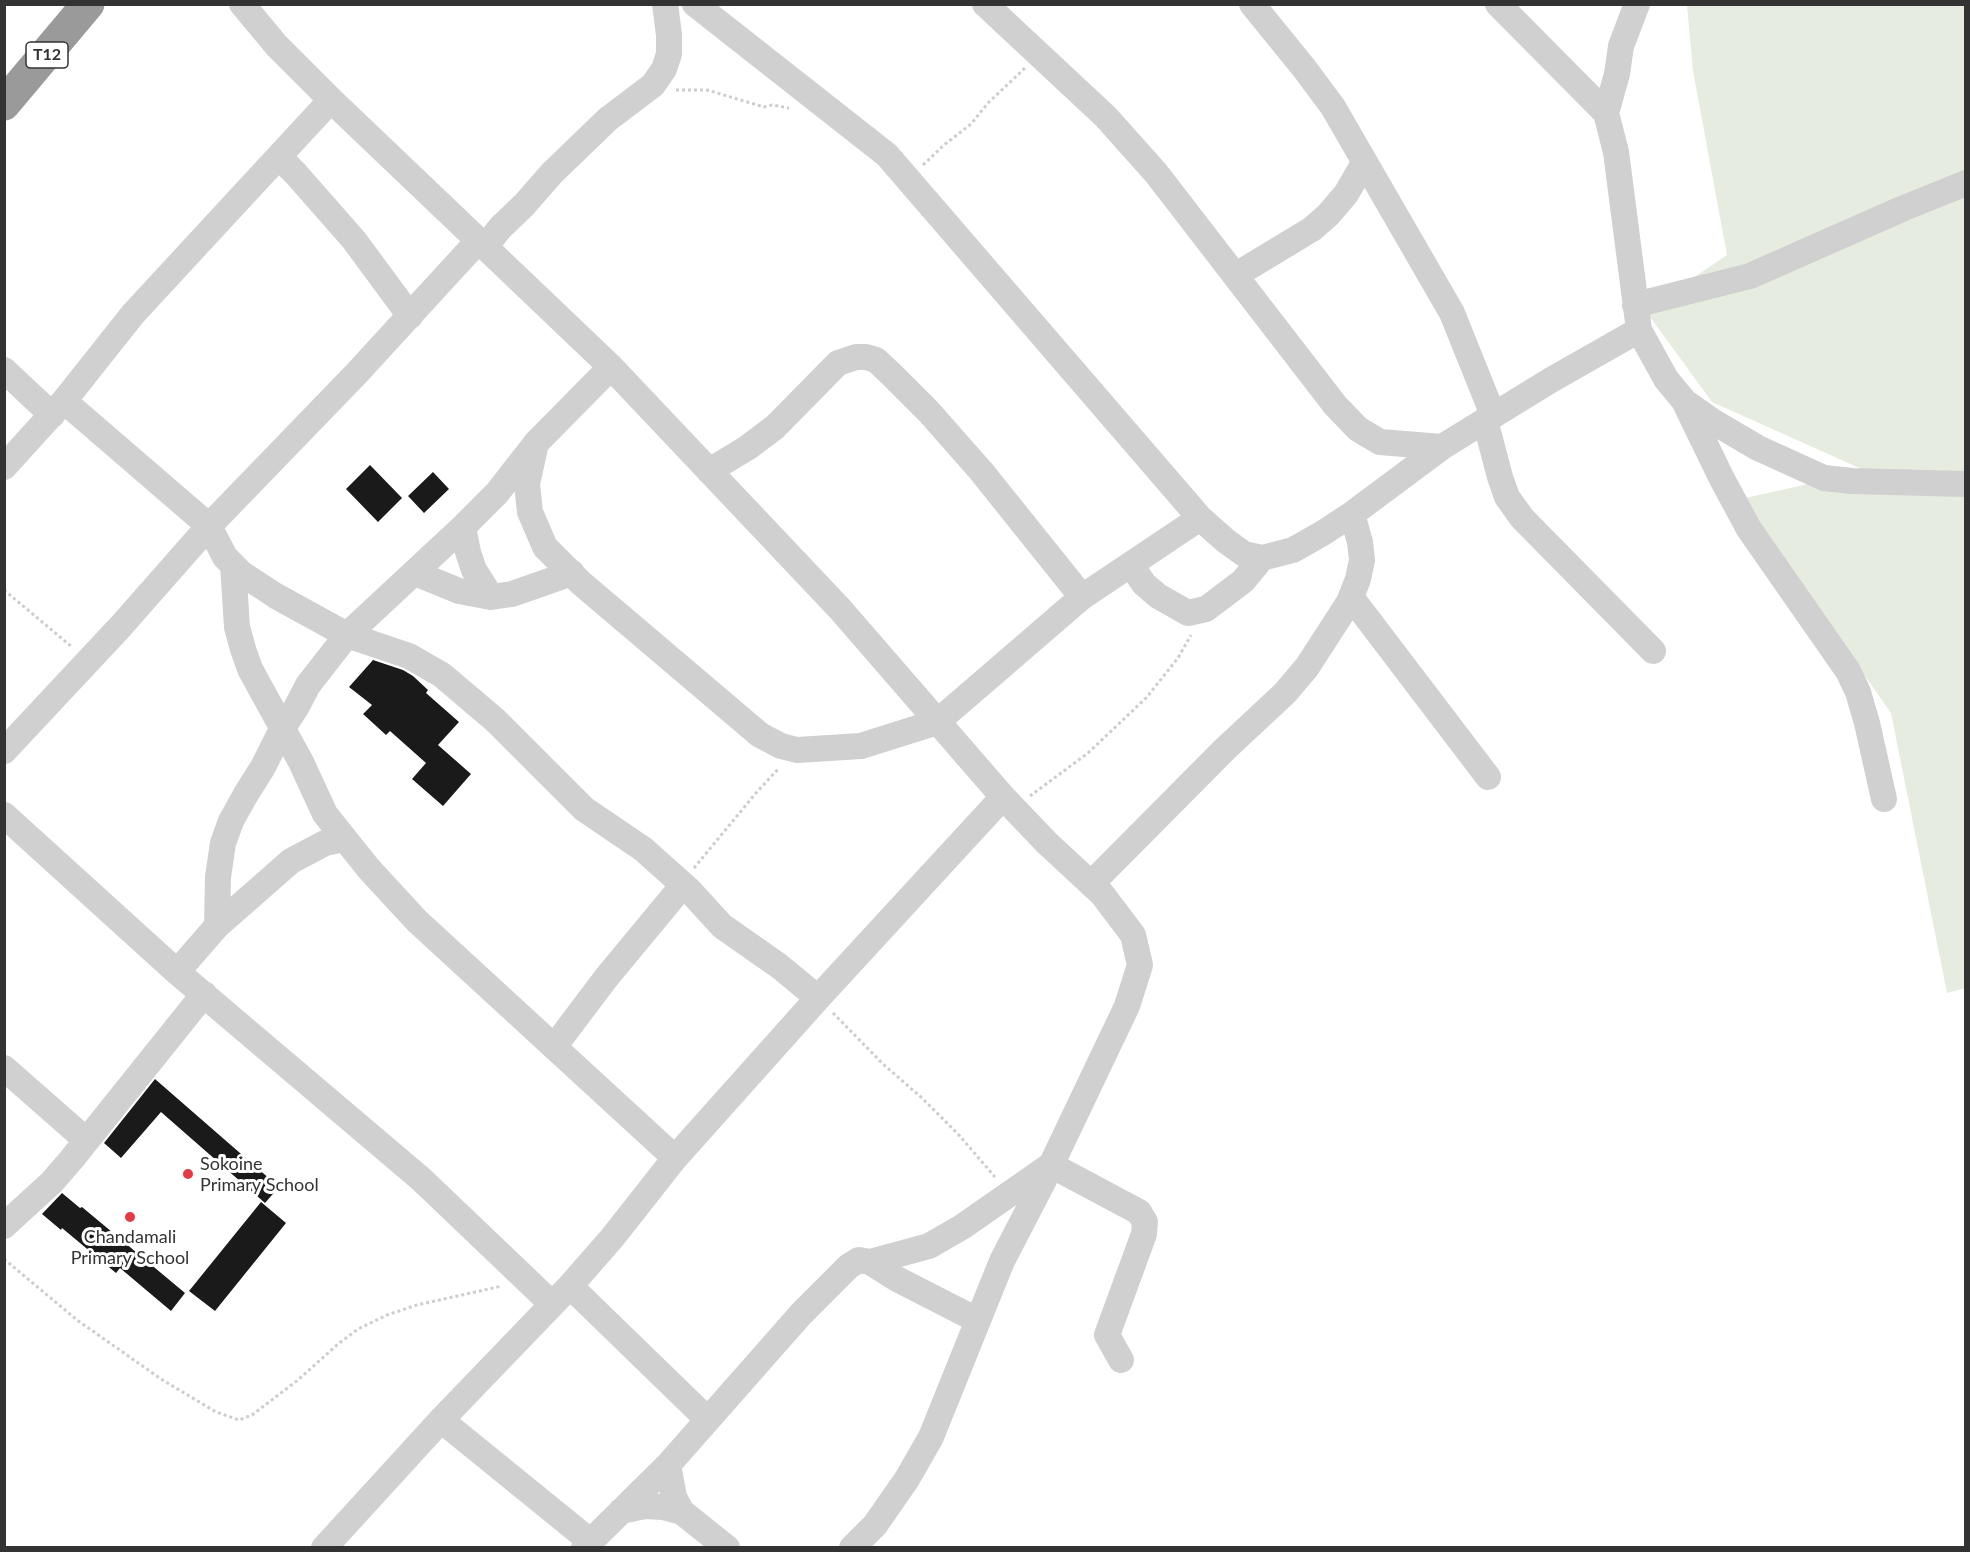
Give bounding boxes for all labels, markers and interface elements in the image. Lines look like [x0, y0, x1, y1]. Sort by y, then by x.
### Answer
road number: T12 [26, 42, 68, 68]
place label: Sokoine Primary School [200, 1153, 319, 1196]
marker: Sokoine Primary School [181, 1167, 195, 1181]
marker: Chandamali Primary School [123, 1210, 137, 1224]
place label: Chandamali Primary School [71, 1226, 189, 1268]

